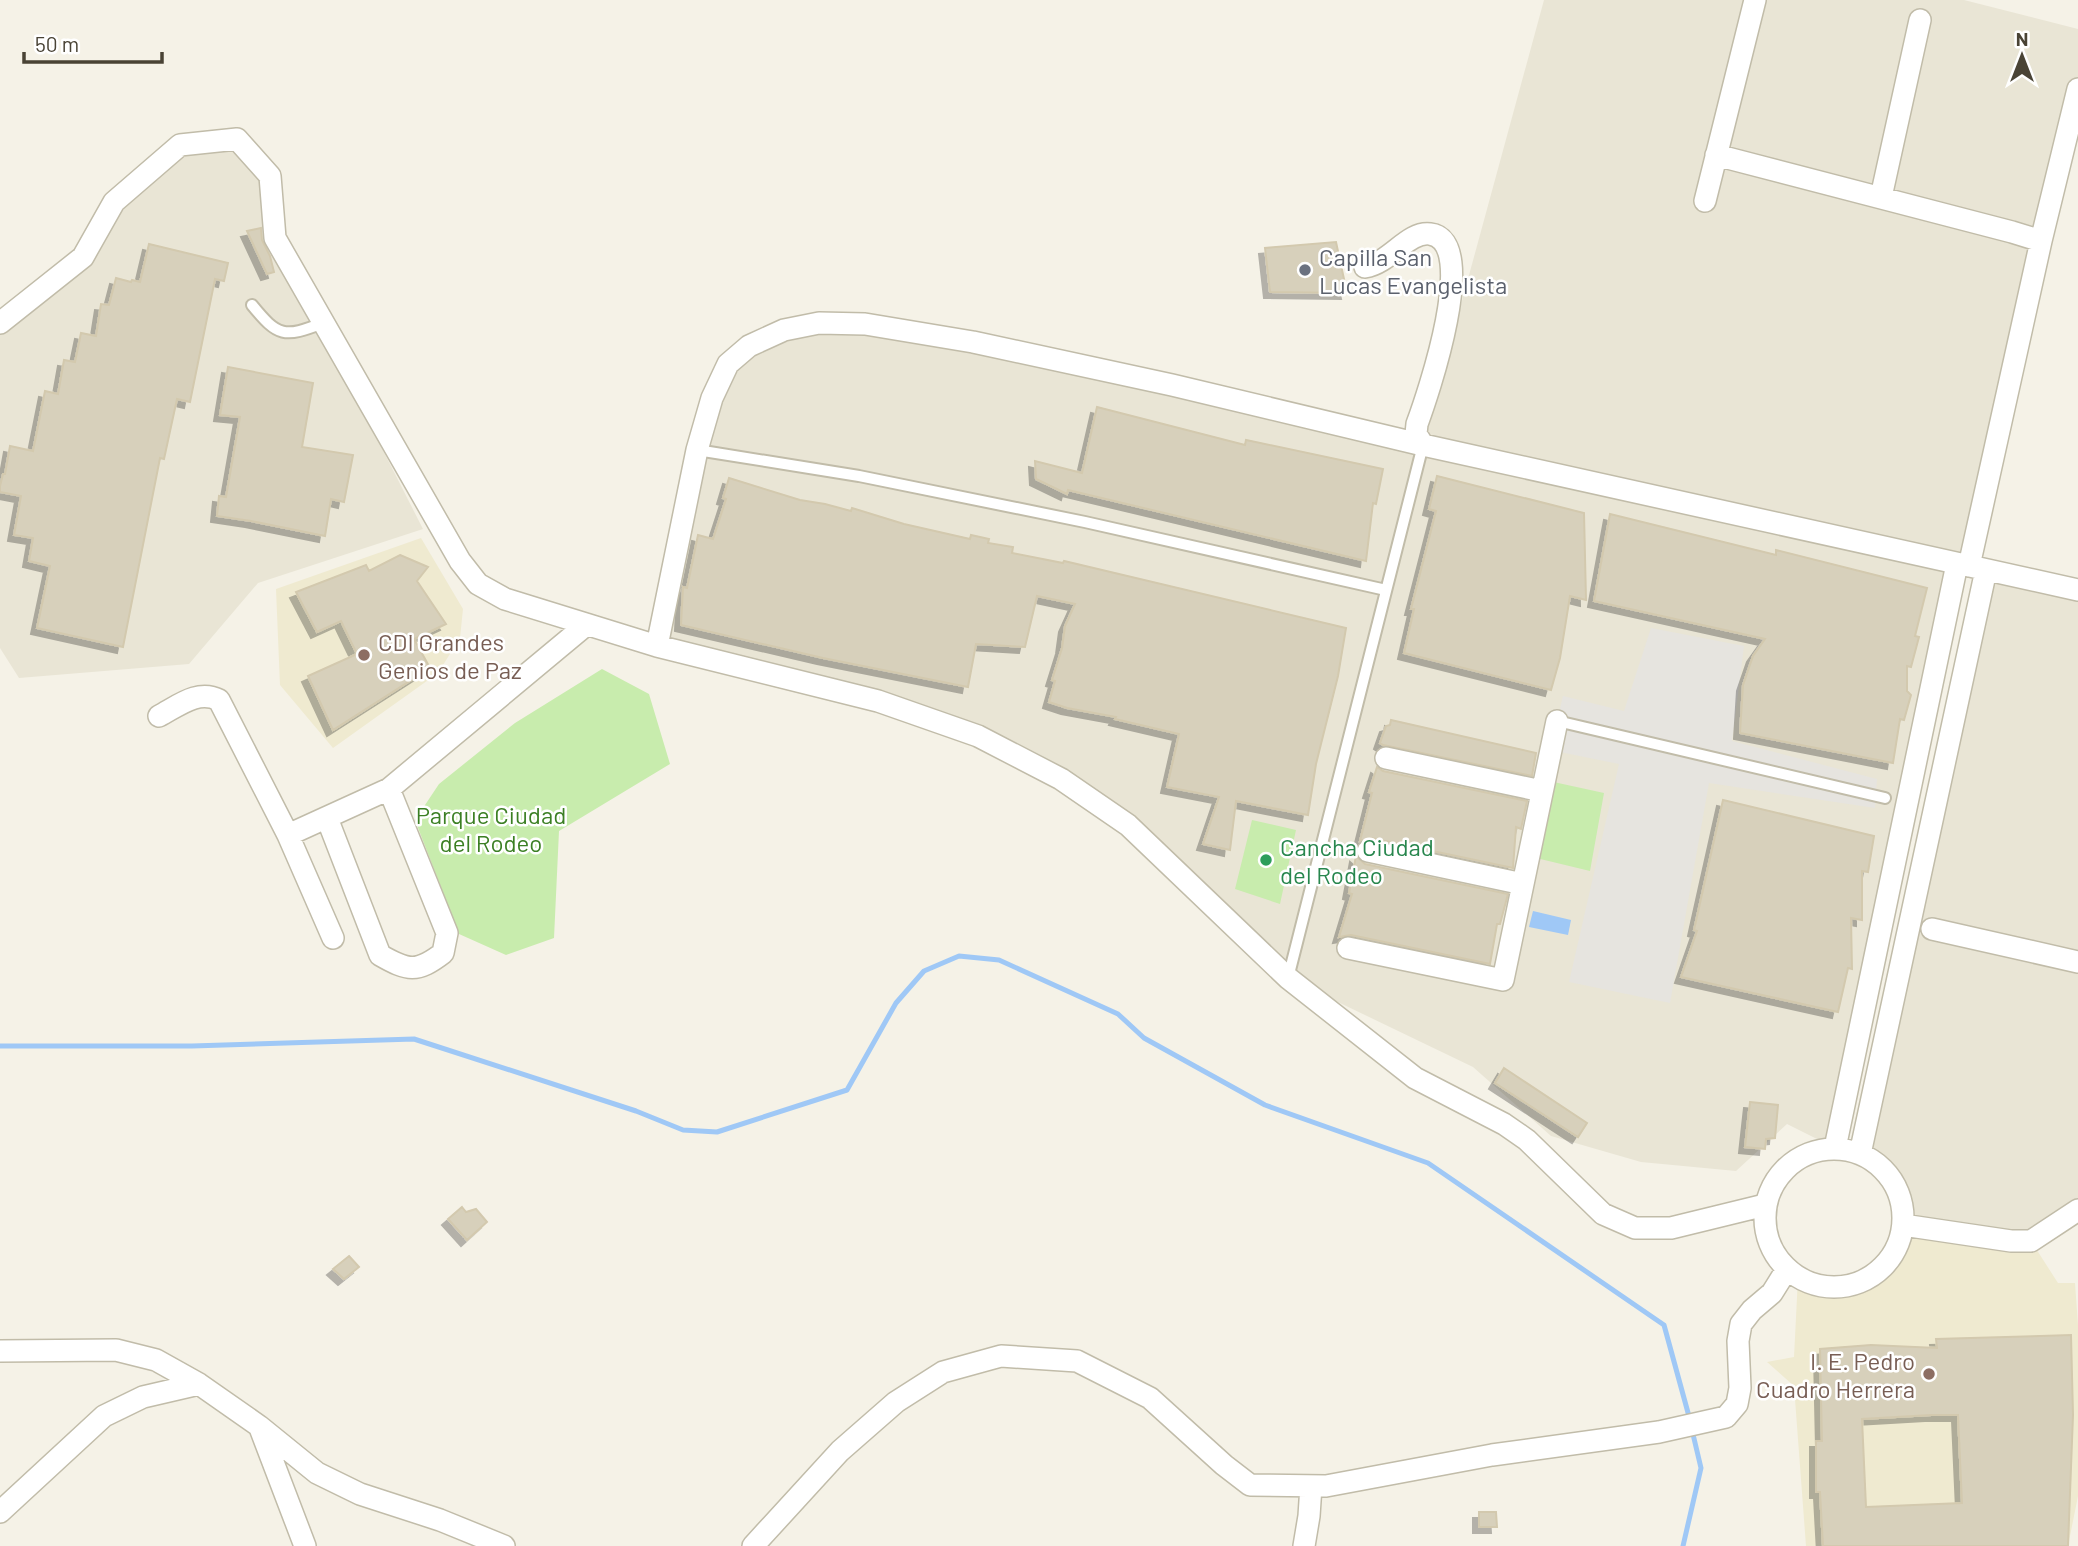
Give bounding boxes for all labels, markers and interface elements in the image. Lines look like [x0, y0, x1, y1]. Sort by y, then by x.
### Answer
scale bar [24, 21, 163, 65]
north arrow [1987, 21, 2057, 91]
text: N [2016, 27, 2028, 50]
text: 50 m [35, 31, 79, 56]
place label: Capilla San Lucas Evangelista [1319, 242, 1507, 299]
marker: Capilla San Lucas Evangelista [1297, 262, 1313, 278]
place label: CDI Grandes Genios de Paz [378, 627, 522, 684]
marker: CDI Grandes Genios de Paz [356, 647, 372, 663]
park label: Parque Ciudad del Rodeo [416, 800, 566, 857]
place label: Cancha Ciudad del Rodeo [1280, 832, 1434, 889]
marker: Cancha Ciudad del Rodeo [1258, 852, 1274, 868]
place label: I. E. Pedro Cuadro Herrera [1756, 1346, 1915, 1403]
marker: I. E. Pedro Cuadro Herrera [1921, 1366, 1937, 1382]

